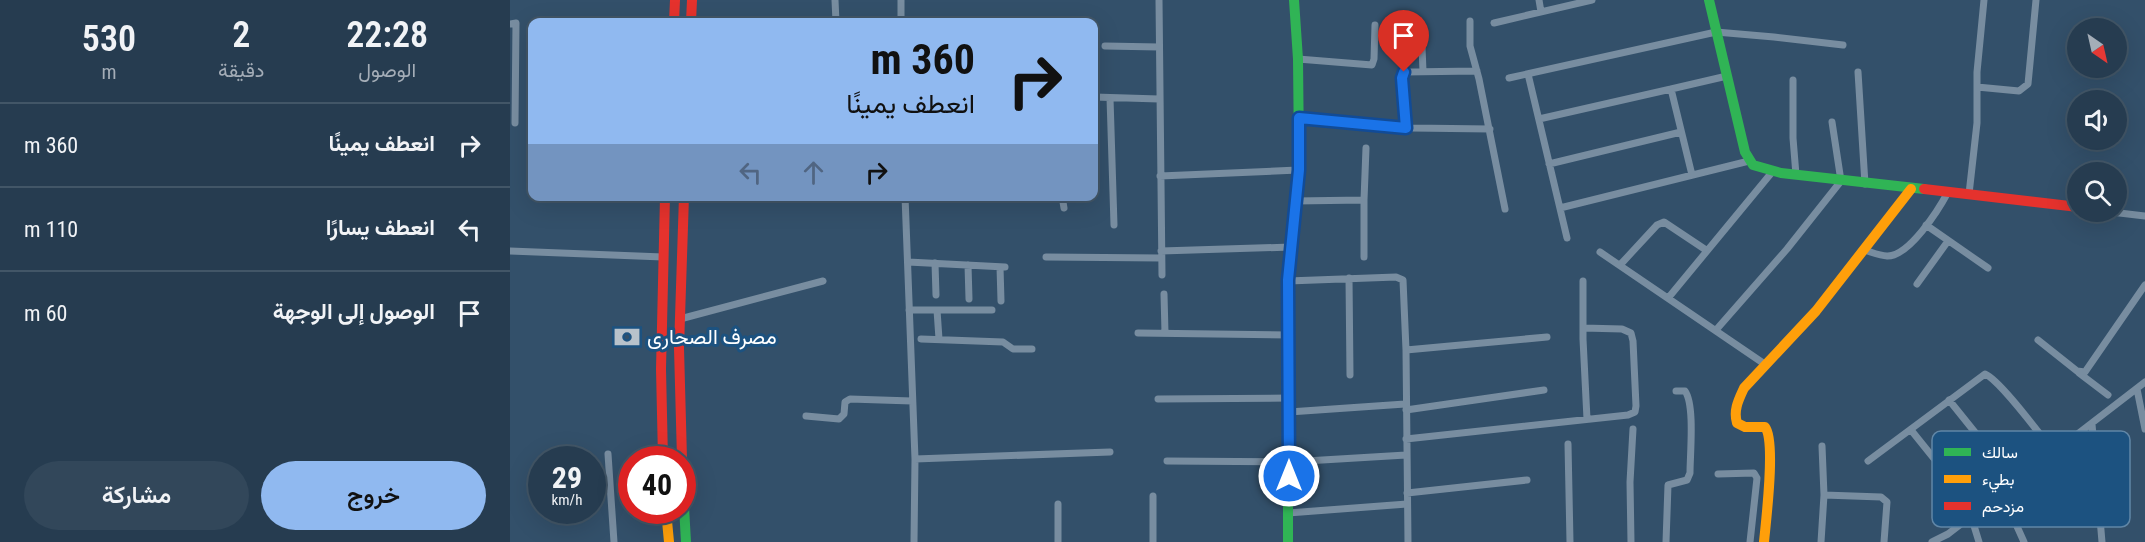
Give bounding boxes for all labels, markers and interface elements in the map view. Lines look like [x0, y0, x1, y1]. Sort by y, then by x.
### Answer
pin [1378, 10, 1429, 72]
text: 2 [232, 14, 250, 56]
text: 22:28 [346, 14, 428, 56]
text: 530 [82, 18, 136, 60]
north arrow [2067, 18, 2127, 78]
map controls [2067, 18, 2127, 222]
icon: arrive [1387, 19, 1420, 52]
text: 360 m [870, 35, 975, 84]
icon: right [996, 42, 1074, 120]
text: دقيقة [218, 58, 264, 82]
text: الوصول [358, 58, 416, 82]
text: m [101, 60, 117, 84]
text: انعطف يمينًا [846, 88, 975, 120]
button: sound [2067, 90, 2127, 150]
icon: right [453, 129, 486, 162]
text: انعطف يمينًا [329, 131, 435, 156]
text: 360 m [24, 133, 78, 158]
icon: left [734, 156, 767, 189]
icon: ahead [797, 156, 830, 189]
icon: right [860, 156, 893, 189]
button: search [2067, 162, 2127, 222]
icon: left [453, 213, 486, 246]
text: انعطف يسارًا [326, 215, 435, 240]
text: 110 m [24, 217, 78, 242]
icon: arrive [453, 297, 486, 330]
text: الوصول إلى الوجهة [273, 299, 435, 324]
text: 60 m [24, 301, 67, 326]
bank icon: مصرف الصحارى [612, 322, 642, 352]
place label: مصرف الصحارى [647, 325, 777, 350]
legend [1932, 431, 2130, 527]
text: سالك [1982, 443, 2018, 462]
position arrow [1257, 444, 1321, 508]
speed limit sign: 40 [618, 446, 696, 524]
text: 29 [552, 460, 582, 495]
button: مشاركة [24, 461, 249, 530]
button: خروج [261, 461, 486, 530]
text: بطيء [1982, 470, 2014, 493]
text: km/h [552, 491, 582, 509]
text: مزدحم [1982, 497, 2024, 517]

